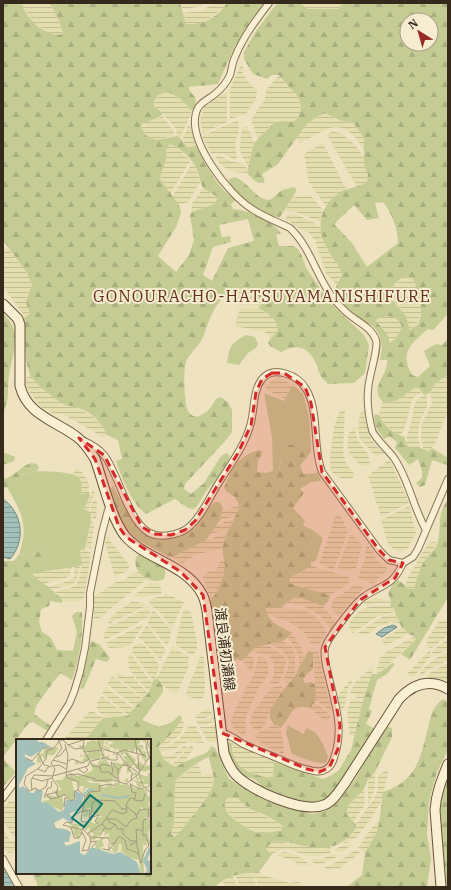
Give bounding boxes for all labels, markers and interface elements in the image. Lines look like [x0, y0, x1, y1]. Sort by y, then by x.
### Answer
north arrow [399, 12, 439, 52]
text: N [405, 16, 421, 32]
district label: GONOURACHO-HATSUYAMANISHIFURE [93, 286, 431, 306]
street label: 渡良浦初瀬線 [211, 606, 239, 692]
inset map [16, 739, 151, 874]

